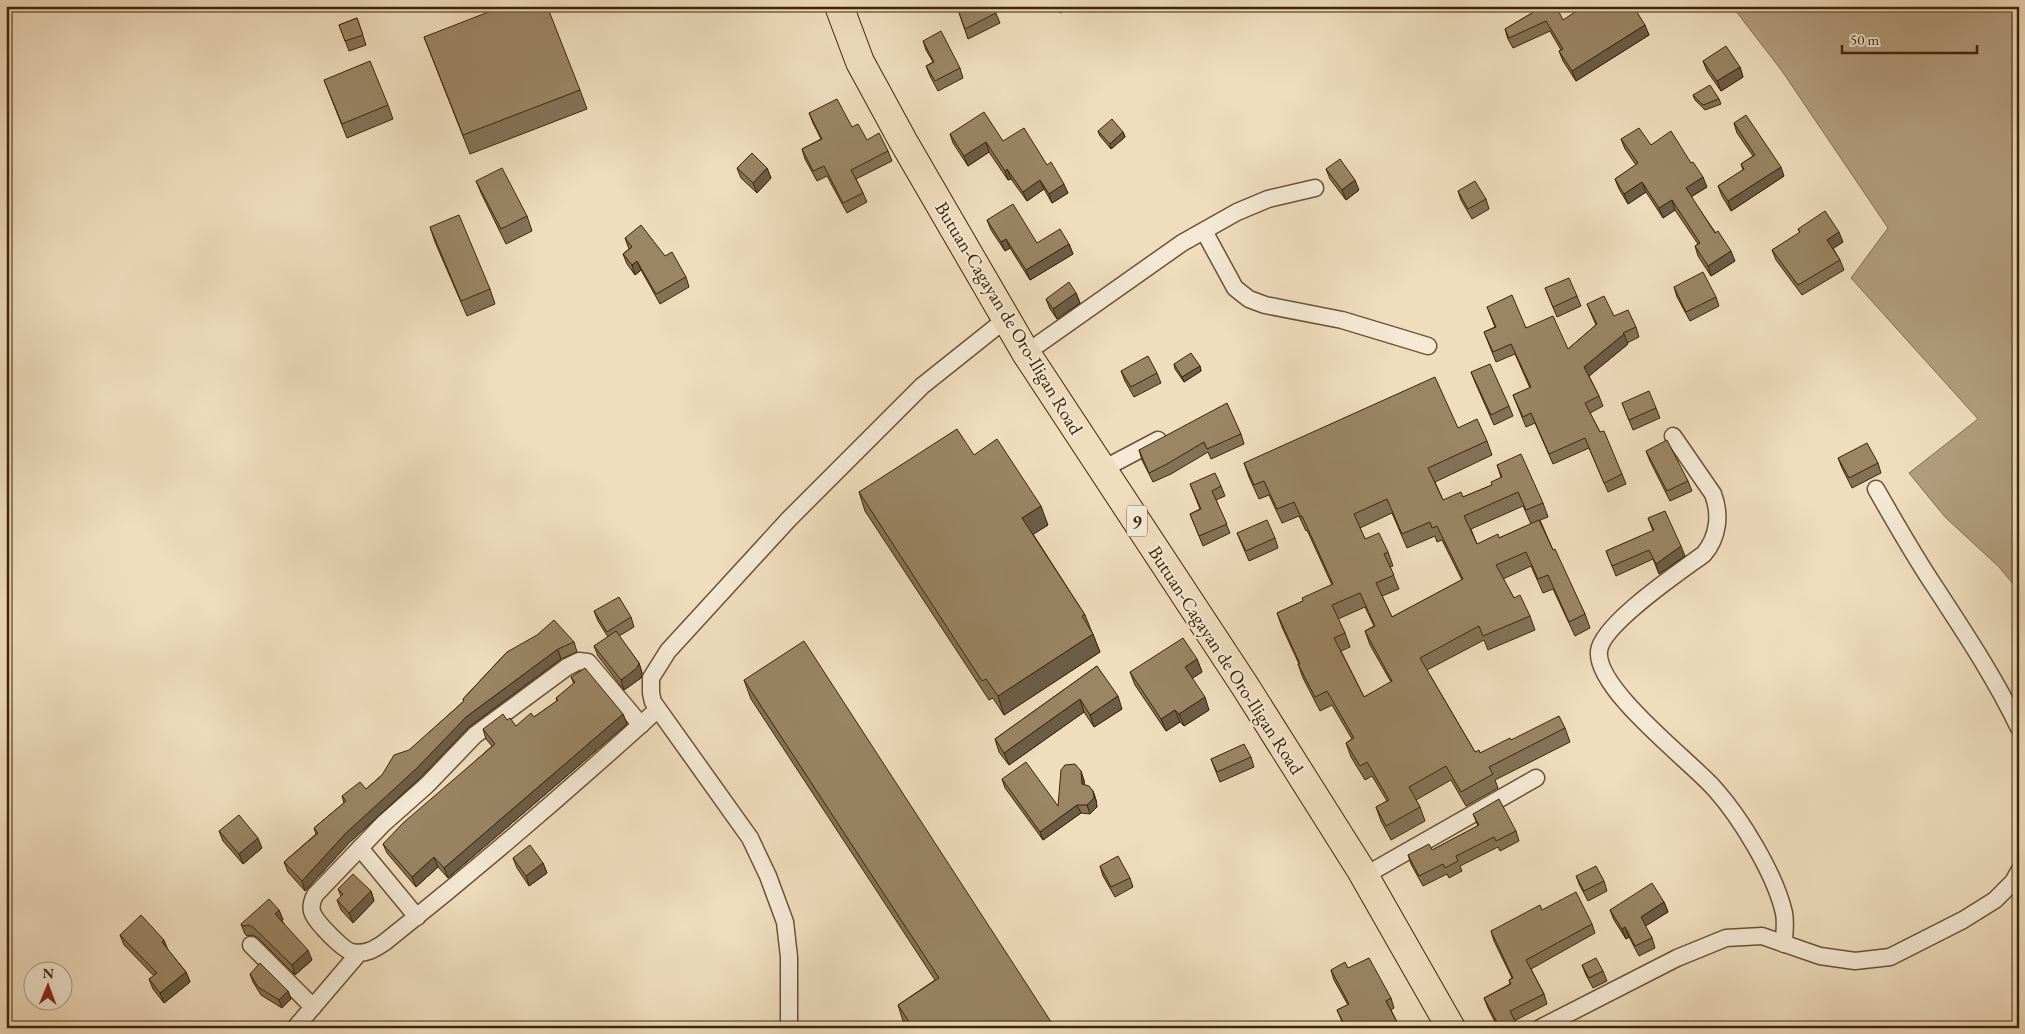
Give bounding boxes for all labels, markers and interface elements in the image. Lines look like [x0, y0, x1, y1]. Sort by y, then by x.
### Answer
scale bar [1842, 22, 1978, 54]
text: 50 m [1850, 30, 1879, 49]
street label: Butuan-Cagayan de Oro-Iligan Road [929, 197, 1089, 439]
road number: 9 [1127, 506, 1147, 536]
street label: Butuan-Cagayan de Oro-Iligan Road [1143, 541, 1310, 779]
north arrow [22, 962, 72, 1012]
text: N [42, 964, 55, 982]

